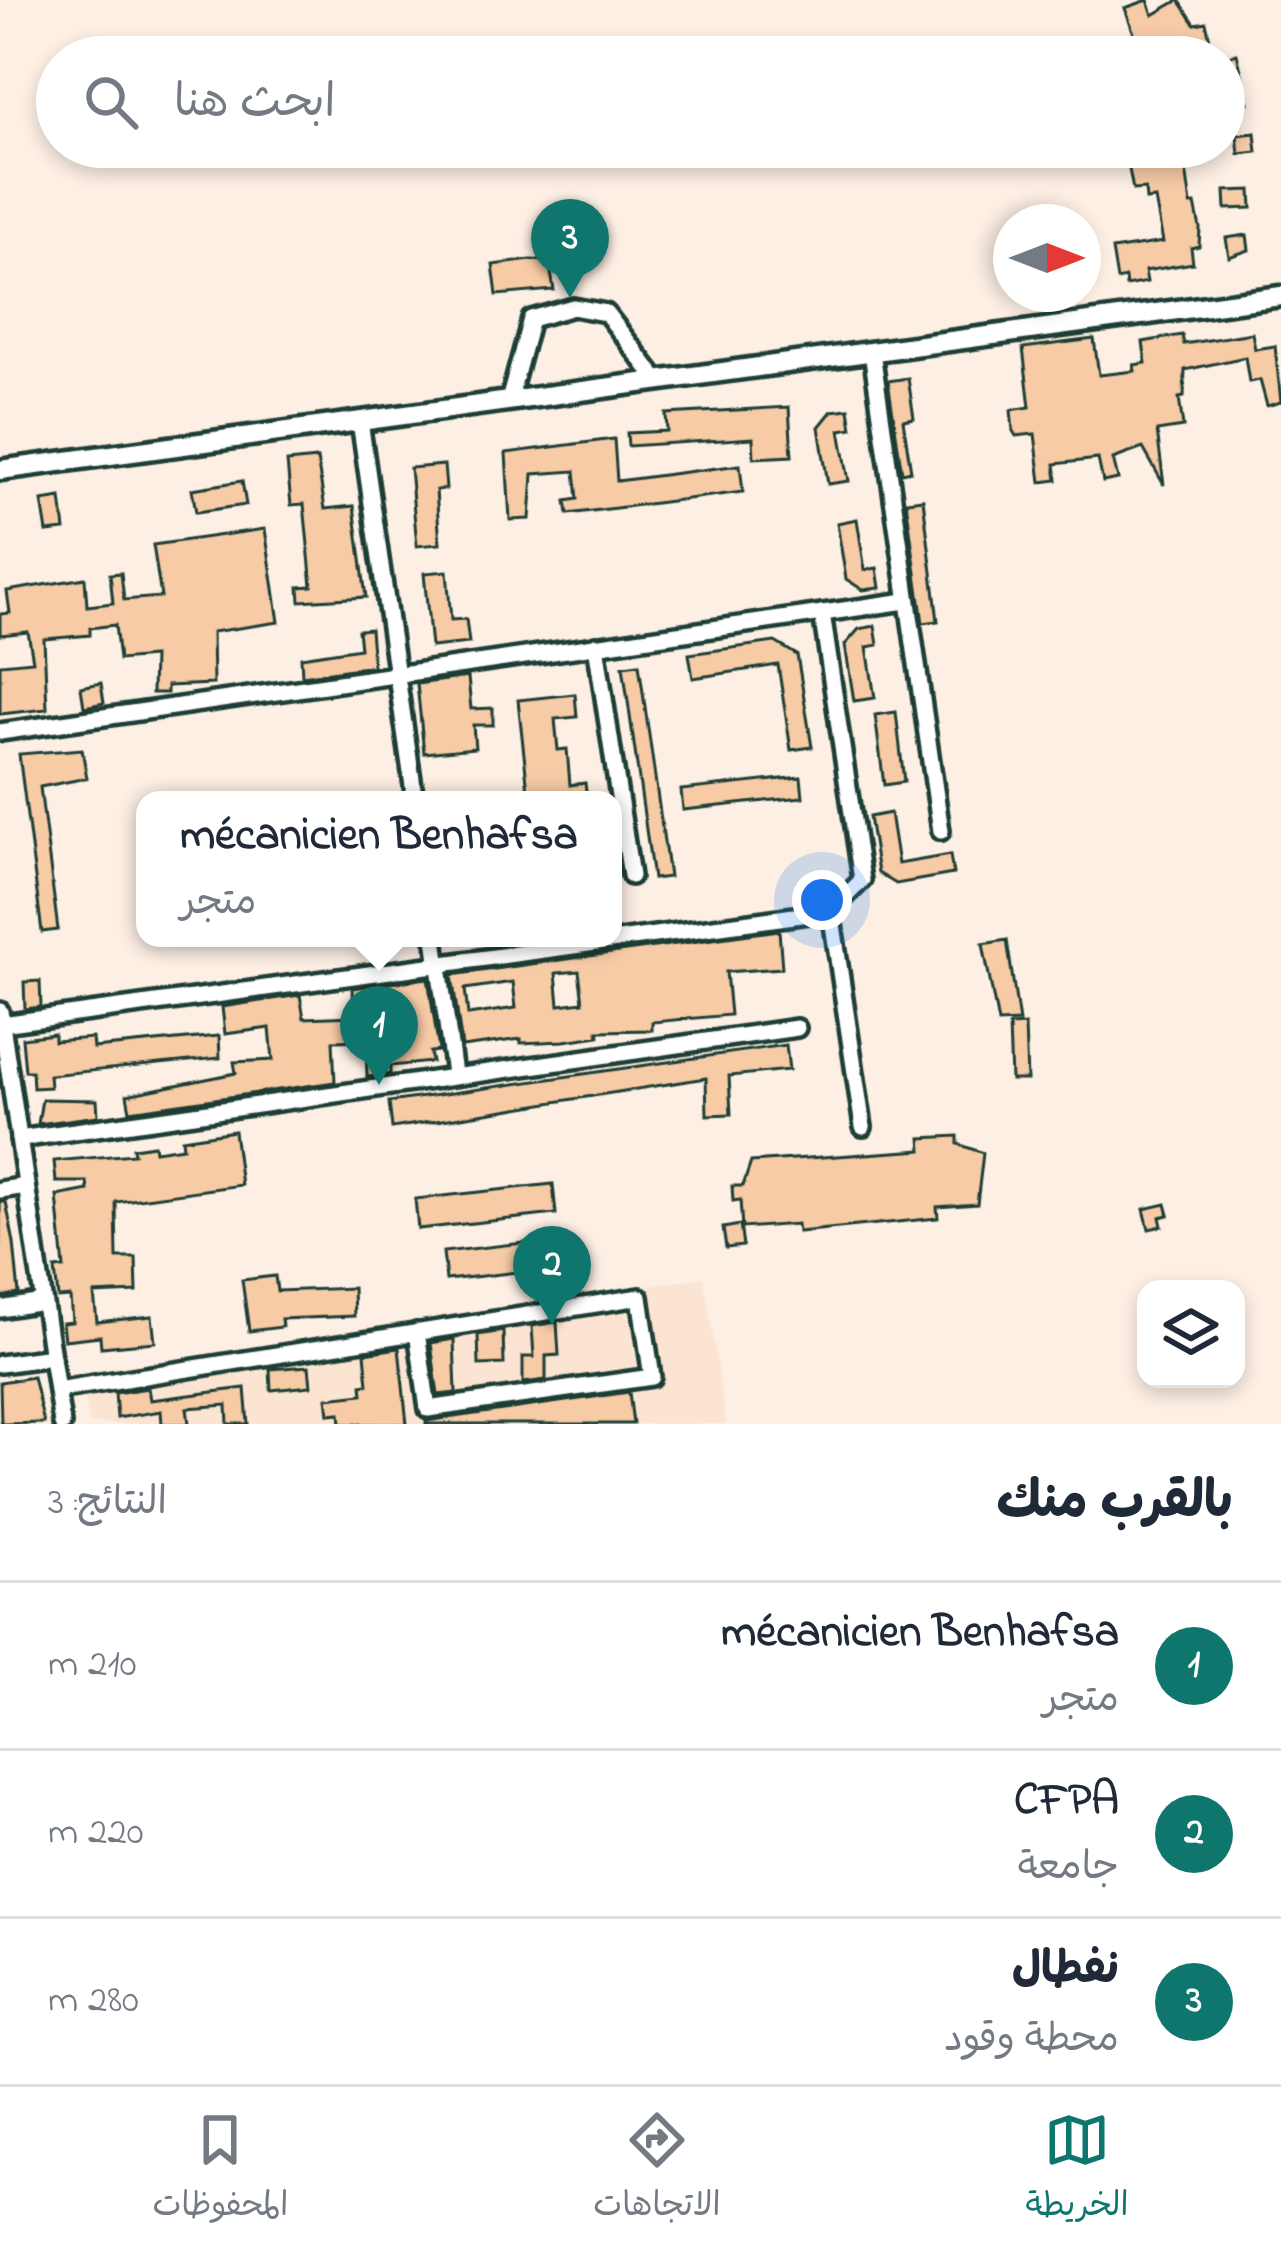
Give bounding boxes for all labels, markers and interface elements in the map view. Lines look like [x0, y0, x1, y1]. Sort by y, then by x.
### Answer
search box [36, 36, 1245, 168]
icon: search [78, 69, 144, 135]
text: ابحث هنا [174, 71, 336, 137]
pin: 3 [531, 199, 609, 298]
north arrow [993, 204, 1101, 312]
popup [136, 791, 622, 947]
text: mécanicien Benhafsa [180, 804, 578, 870]
your location [792, 870, 852, 930]
text: متجر [180, 875, 256, 932]
pin: 1 [340, 986, 418, 1085]
pin: 2 [513, 1226, 591, 1325]
map controls [1137, 1280, 1245, 1388]
button: layers [1137, 1280, 1245, 1388]
text: بالقرب منك [997, 1466, 1233, 1541]
text: النتائج: 3 [48, 1475, 167, 1532]
text: mécanicien Benhafsa [721, 1601, 1119, 1667]
text: 210 m [48, 1637, 137, 1694]
text: 1 [1188, 1637, 1200, 1694]
text: متجر [1043, 1672, 1119, 1729]
text: CFPA [1014, 1769, 1119, 1835]
text: 220 m [48, 1805, 144, 1862]
text: 2 [1184, 1805, 1204, 1862]
text: جامعة [1018, 1840, 1119, 1897]
text: نفطال [1012, 1938, 1119, 2004]
text: 280 m [48, 1973, 139, 2030]
text: 3 [1186, 1973, 1202, 2030]
text: محطة وقود [944, 2012, 1119, 2069]
tab: المحفوظات [152, 2107, 288, 2233]
tab: الاتجاهات [593, 2107, 721, 2233]
tab: الخريطة [1026, 2107, 1129, 2233]

